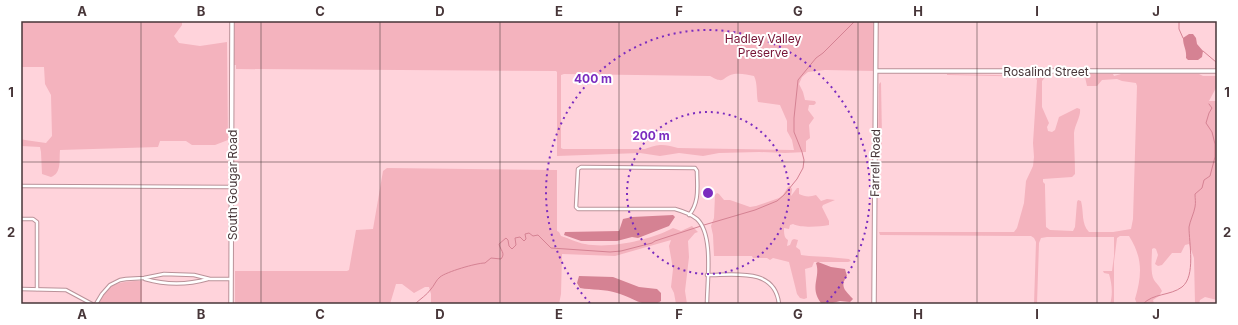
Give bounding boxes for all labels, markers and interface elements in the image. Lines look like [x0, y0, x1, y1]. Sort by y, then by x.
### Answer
text: A [77, 3, 87, 19]
text: B [197, 3, 206, 19]
text: C [315, 3, 325, 19]
text: D [435, 3, 445, 19]
text: E [555, 3, 563, 19]
text: F [675, 3, 683, 19]
text: G [793, 3, 803, 19]
text: H [913, 3, 923, 19]
text: I [1035, 3, 1039, 19]
text: J [1152, 3, 1160, 19]
park label: Hadley Valley Preserve [725, 31, 802, 60]
street label: Rosalind Street [1003, 64, 1089, 79]
text: 400 m [574, 71, 612, 86]
text: 1 [8, 84, 14, 100]
text: 1 [1224, 84, 1230, 100]
text: 200 m [632, 128, 670, 143]
street label: Farrell Road [867, 129, 883, 197]
street label: South Gougar Road [225, 130, 240, 240]
centre of rings [701, 186, 715, 200]
text: 2 [7, 224, 15, 240]
text: 2 [1223, 224, 1231, 240]
text: A [77, 306, 87, 322]
text: B [197, 306, 206, 322]
text: C [315, 306, 325, 322]
text: D [435, 306, 445, 322]
text: E [555, 306, 563, 322]
text: F [675, 306, 683, 322]
text: G [793, 306, 803, 322]
text: H [913, 306, 923, 322]
text: I [1035, 306, 1039, 322]
text: J [1152, 306, 1160, 322]

